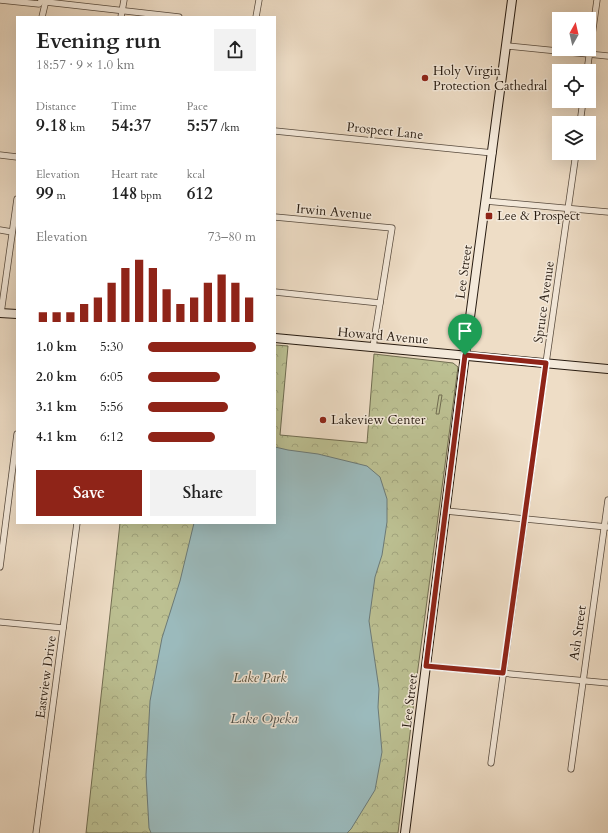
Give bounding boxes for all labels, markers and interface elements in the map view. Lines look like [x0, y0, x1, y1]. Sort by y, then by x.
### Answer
north arrow [552, 12, 596, 56]
map controls [552, 12, 596, 160]
text: Evening run [36, 26, 161, 56]
button: share [214, 29, 256, 71]
text: 18:57 · 9 × 1.0 km [36, 56, 135, 74]
place label: Holy Virgin Protection Cathedral [433, 62, 548, 95]
button: locate [552, 64, 596, 108]
marker: Holy Virgin Protection Cathedral [420, 73, 430, 83]
text: Distance [36, 99, 76, 114]
text: Time [111, 99, 137, 114]
text: Pace [187, 99, 208, 114]
text: 9.18 [36, 114, 67, 137]
text: 54:37 [111, 114, 151, 137]
text: 5:57 [187, 114, 218, 137]
button: layers [552, 116, 596, 160]
street label: Prospect Lane [346, 118, 424, 144]
text: km [67, 120, 85, 135]
text: /km [218, 120, 239, 135]
text: Elevation [36, 167, 80, 182]
text: Heart rate [111, 167, 158, 182]
text: kcal [187, 167, 205, 182]
text: 99 [36, 182, 53, 205]
text: 148 [111, 182, 137, 205]
text: 612 [187, 182, 213, 205]
text: m [53, 188, 66, 203]
text: bpm [137, 188, 161, 203]
street label: Irwin Avenue [295, 200, 373, 224]
place label: Lee & Prospect [497, 207, 580, 225]
marker: Lee & Prospect [484, 211, 494, 221]
text: Elevation [36, 228, 88, 246]
text: 73–80 m [208, 228, 256, 246]
street label: Lee Street [451, 244, 477, 300]
street label: Spruce Avenue [529, 260, 559, 344]
pin [448, 314, 482, 355]
icon: arrive [454, 320, 476, 342]
street label: Howard Avenue [337, 323, 429, 349]
text: 1.0 km [36, 338, 77, 356]
text: 5:30 [100, 338, 123, 356]
text: 2.0 km [36, 368, 77, 386]
text: 6:05 [100, 368, 123, 386]
text: 3.1 km [36, 398, 77, 416]
text: 5:56 [100, 398, 123, 416]
place label: Lakeview Center [331, 411, 426, 429]
marker: Lakeview Center [318, 415, 328, 425]
text: 4.1 km [36, 428, 77, 446]
text: 6:12 [100, 428, 123, 446]
button: Save [36, 470, 142, 516]
button: Share [150, 470, 256, 516]
street label: Ash Street [565, 604, 591, 662]
street label: Eastview Drive [31, 634, 61, 720]
park label: Lake Park [233, 669, 287, 687]
street label: Lee Street [398, 673, 422, 729]
water label: Lake Opeka [230, 709, 298, 728]

